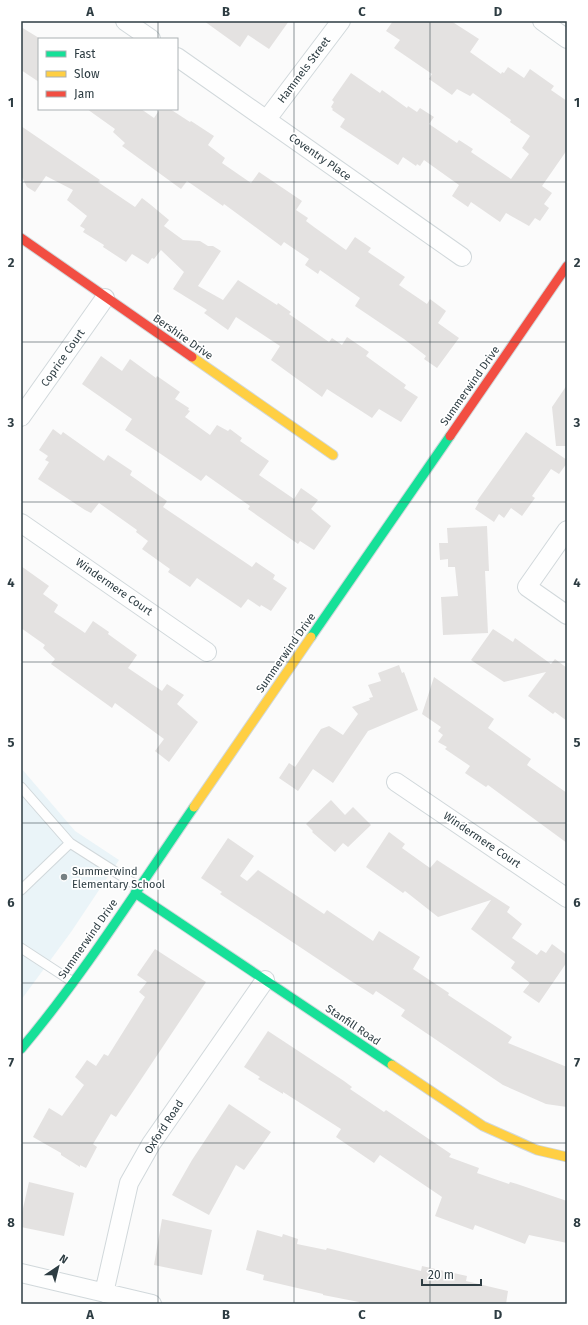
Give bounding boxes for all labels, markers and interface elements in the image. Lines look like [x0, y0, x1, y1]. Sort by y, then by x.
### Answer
text: A [85, 4, 94, 19]
text: B [222, 4, 230, 19]
text: C [358, 4, 366, 19]
text: D [494, 4, 503, 19]
street label: Hammels Street [275, 34, 333, 106]
legend [38, 38, 178, 110]
text: Fast [74, 47, 96, 61]
text: Slow [74, 67, 100, 81]
text: Jam [74, 87, 94, 101]
text: 1 [8, 95, 14, 110]
text: 1 [574, 95, 580, 110]
street label: Coventry Place [286, 131, 354, 183]
text: 2 [8, 255, 15, 270]
text: 2 [574, 255, 581, 270]
street label: Bershire Drive [151, 312, 215, 362]
street label: Coprice Court [38, 327, 88, 389]
street label: Summerwind Drive [438, 344, 502, 428]
text: 3 [7, 415, 15, 430]
text: 3 [573, 415, 581, 430]
street label: Windermere Court [73, 556, 155, 618]
text: 4 [7, 575, 15, 590]
text: 4 [573, 575, 581, 590]
street label: Summerwind Drive [254, 611, 318, 695]
text: 5 [8, 735, 15, 750]
text: 5 [574, 735, 581, 750]
street label: Windermere Court [441, 809, 523, 871]
place label: Summerwind Elementary School [72, 865, 165, 891]
marker: Summerwind Elementary School [59, 872, 69, 882]
text: 6 [7, 895, 15, 910]
text: 6 [573, 895, 581, 910]
street label: Summerwind Drive [56, 897, 120, 981]
street label: Stanfill Road [323, 1002, 383, 1048]
text: 7 [8, 1055, 14, 1070]
text: 7 [574, 1055, 580, 1070]
street label: Oxford Road [142, 1098, 186, 1156]
text: 8 [7, 1215, 15, 1230]
text: 8 [573, 1215, 581, 1230]
north arrow [38, 1247, 78, 1287]
text: N [57, 1252, 70, 1267]
scale bar [422, 1261, 481, 1287]
text: 20 m [428, 1268, 454, 1282]
text: A [85, 1307, 94, 1322]
text: B [222, 1307, 230, 1322]
text: C [358, 1307, 366, 1322]
text: D [494, 1307, 503, 1322]

